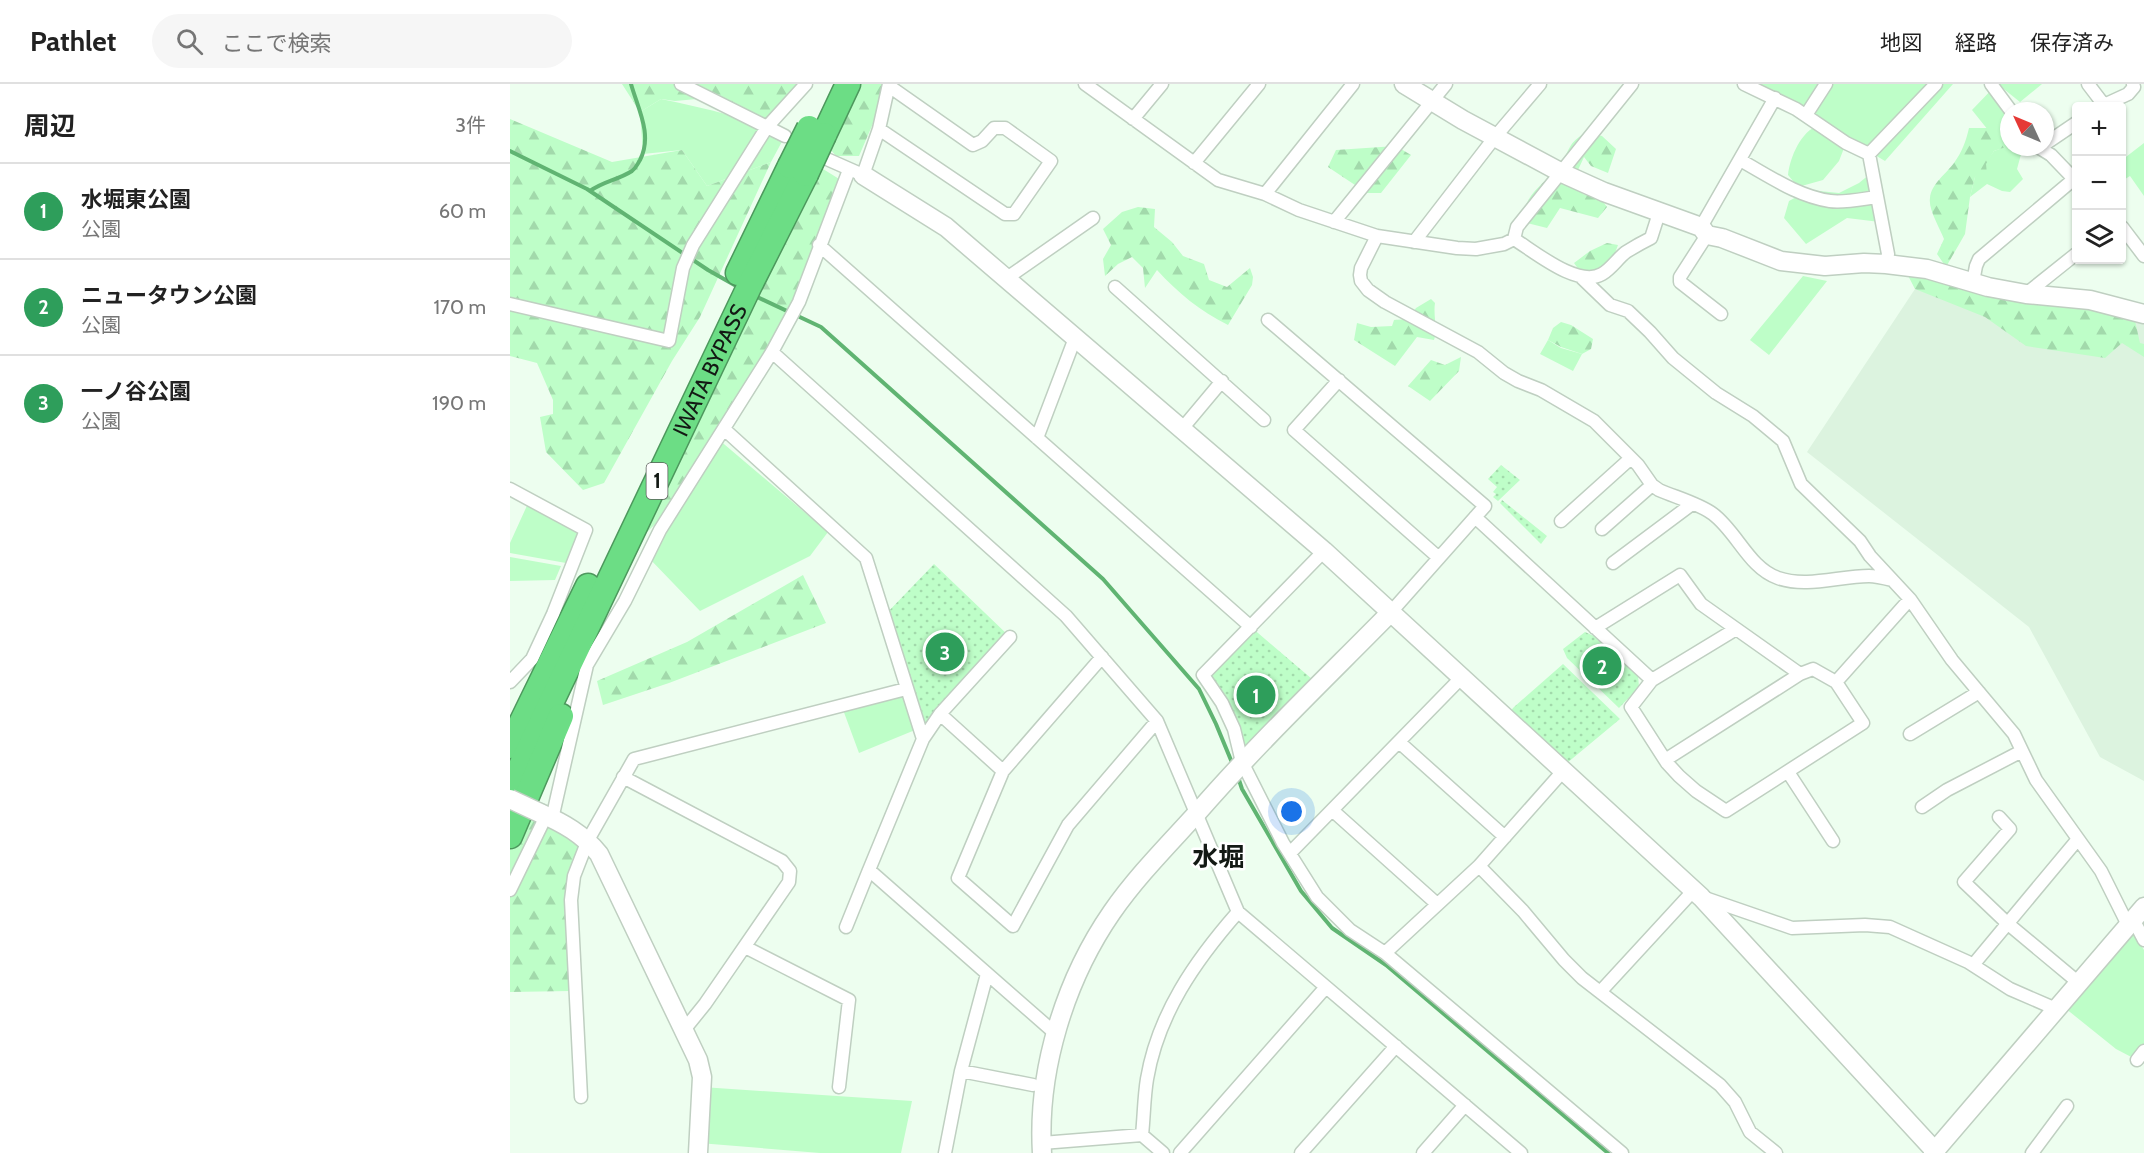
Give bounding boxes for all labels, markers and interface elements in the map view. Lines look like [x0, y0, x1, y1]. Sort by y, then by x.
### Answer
search box [152, 14, 572, 68]
text: Pathlet [30, 24, 116, 58]
icon: search [173, 25, 206, 58]
text: ここで検索 [221, 30, 331, 57]
text: 地図 [1880, 30, 1922, 55]
text: 経路 [1955, 30, 1997, 55]
text: 保存済み [2030, 30, 2114, 55]
north arrow [2000, 102, 2054, 156]
map controls [2072, 102, 2126, 264]
button: + [2072, 102, 2126, 156]
text: 周辺 [24, 110, 76, 142]
text: 3件 [455, 113, 486, 137]
button: − [2072, 156, 2126, 210]
text: 水堀東公園 [81, 186, 191, 213]
text: 1 [40, 199, 47, 223]
text: 60 m [439, 199, 486, 223]
button: layers [2072, 210, 2126, 264]
text: 公園 [81, 217, 121, 241]
text: ニュータウン公園 [81, 282, 257, 309]
text: 2 [38, 295, 49, 319]
text: 170 m [434, 295, 486, 319]
street label: IWATA BYPASS [667, 300, 753, 441]
text: 公園 [81, 313, 121, 337]
text: 一ノ谷公園 [81, 378, 191, 405]
text: 3 [38, 391, 49, 415]
text: 190 m [432, 391, 486, 415]
text: 公園 [81, 409, 121, 433]
road number: 1 [646, 463, 668, 499]
pin: 3 [926, 630, 964, 674]
pin: 2 [1582, 644, 1622, 688]
pin: 1 [1236, 672, 1276, 718]
your location [1277, 797, 1306, 826]
district label: 水堀 [1192, 841, 1244, 873]

